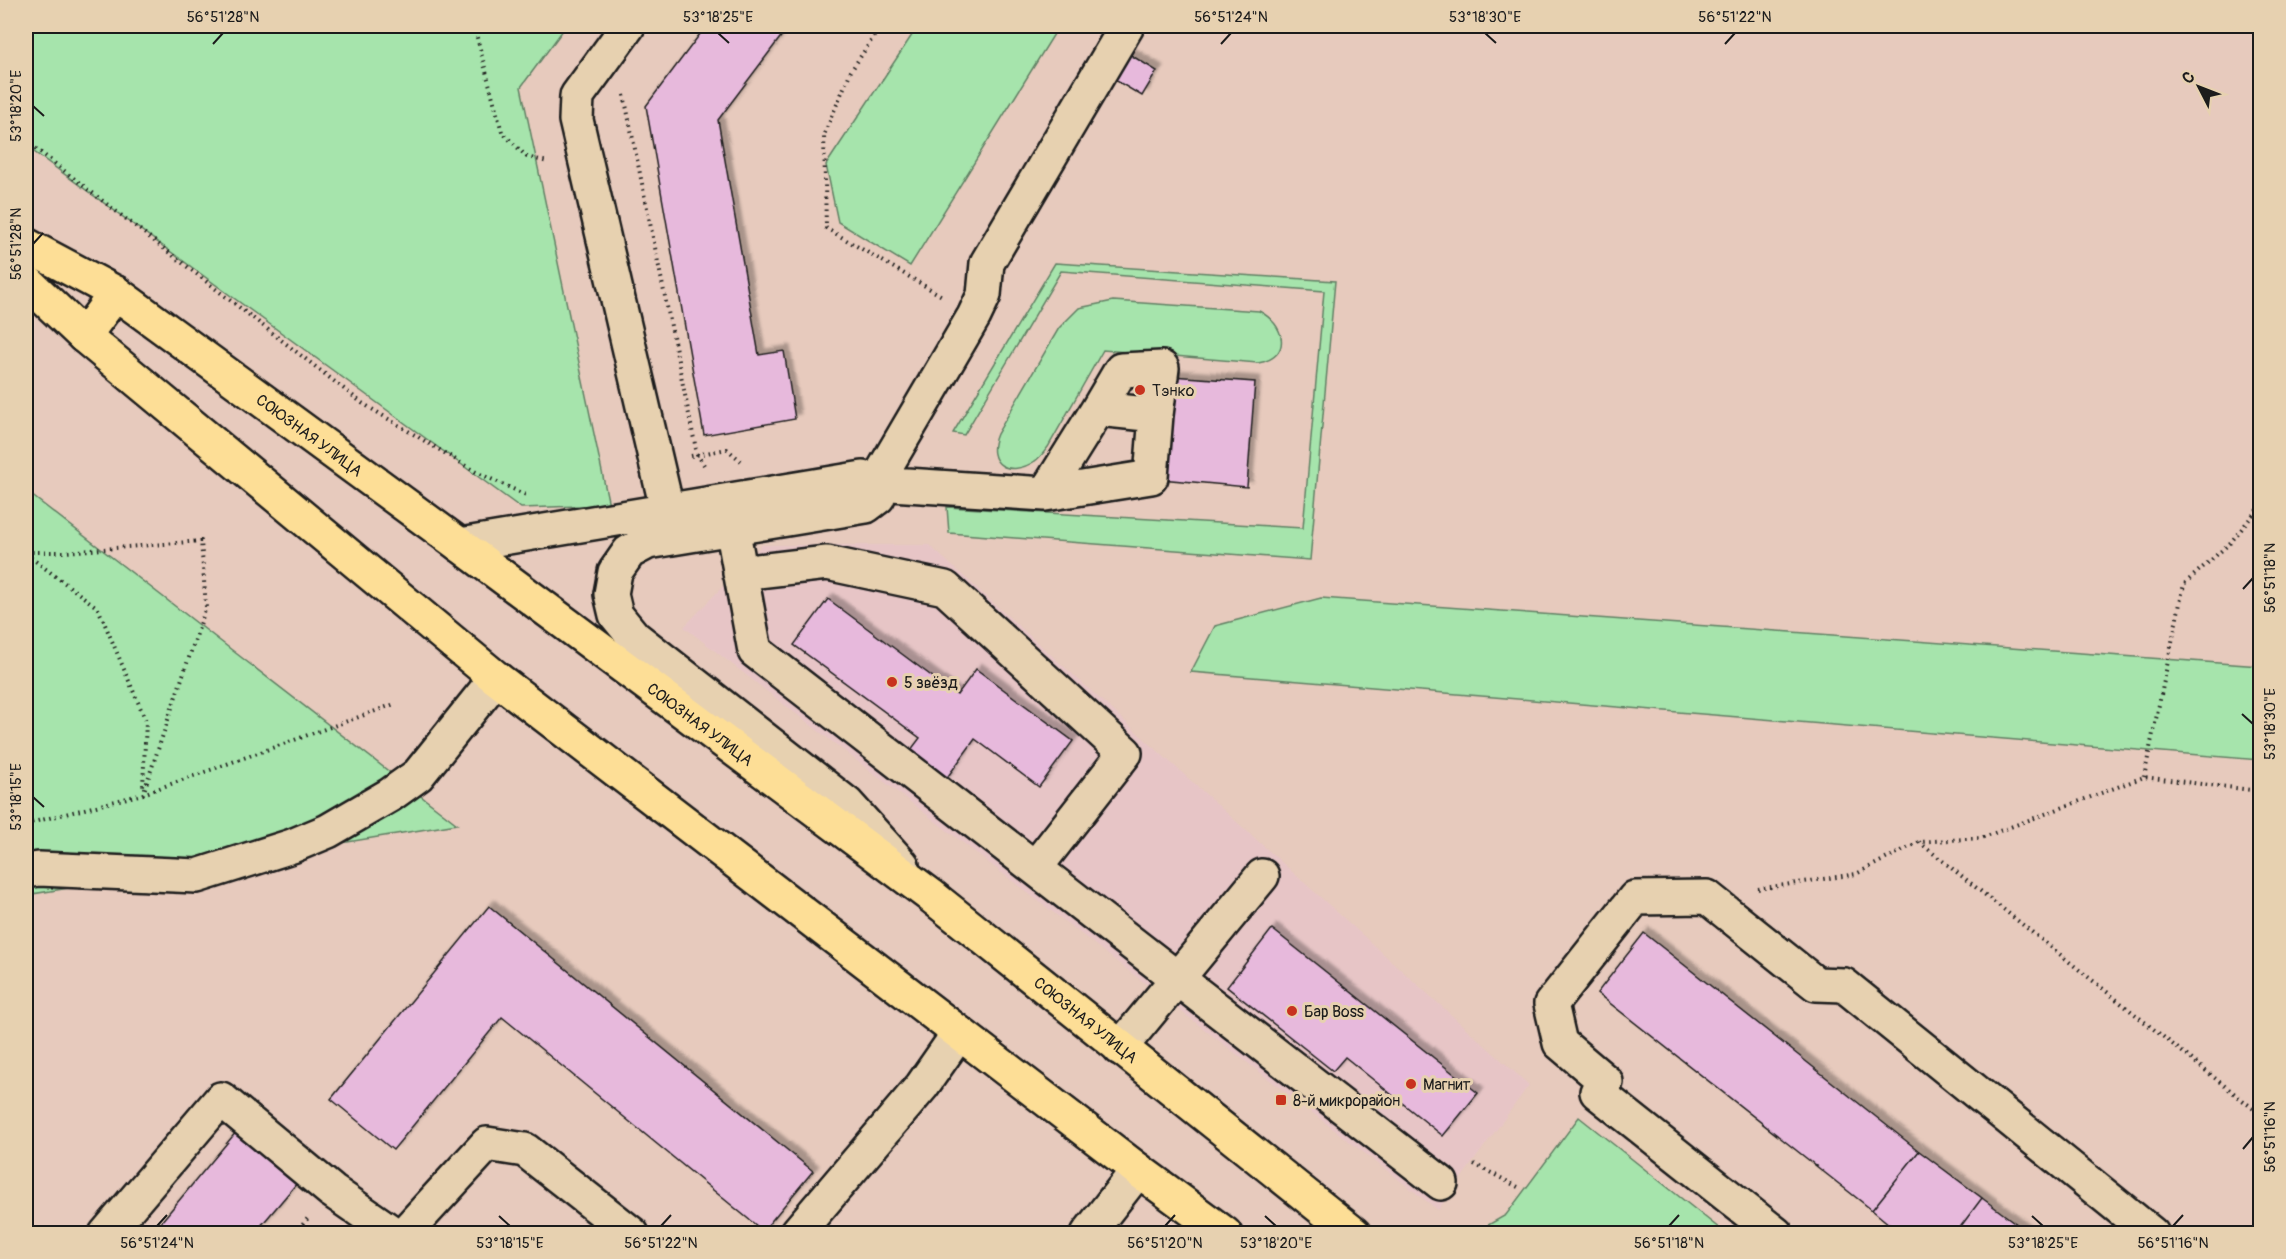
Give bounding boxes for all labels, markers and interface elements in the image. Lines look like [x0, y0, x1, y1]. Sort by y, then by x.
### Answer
text: 56°51'28"N [187, 8, 259, 27]
text: 53°18'25"E [683, 8, 753, 27]
text: 56°51'24"N [1194, 8, 1268, 27]
text: 53°18'30"E [1449, 8, 1521, 27]
text: 56°51'22"N [1698, 8, 1772, 27]
north arrow [2169, 57, 2229, 117]
text: С [2178, 67, 2199, 88]
text: 53°18'20"E [7, 70, 26, 142]
text: 56°51'28"N [7, 208, 26, 280]
place label: Тэнко [1152, 381, 1195, 401]
marker: Тэнко [1133, 383, 1147, 397]
street label: СОЮЗНАЯ УЛИЦА [252, 390, 366, 481]
text: 56°51'18"N [2261, 543, 2280, 613]
place label: 5 звёзд [904, 673, 958, 693]
marker: 5 звёзд [885, 675, 899, 689]
street label: СОЮЗНАЯ УЛИЦА [643, 679, 757, 771]
text: 53°18'30"E [2261, 688, 2280, 760]
text: 53°18'15"E [7, 763, 26, 831]
street label: СОЮЗНАЯ УЛИЦА [1029, 973, 1141, 1068]
place label: Бар Boss [1304, 1002, 1364, 1022]
marker: Бар Boss [1285, 1004, 1299, 1018]
place label: Магнит [1423, 1075, 1471, 1095]
marker: Магнит [1404, 1077, 1418, 1091]
place label: 8-й микрорайон [1293, 1091, 1400, 1111]
marker: 8-й микрорайон [1274, 1093, 1288, 1107]
text: 56°51'16"N [2261, 1101, 2280, 1173]
text: 56°51'24"N [120, 1234, 194, 1253]
text: 53°18'15"E [476, 1234, 544, 1253]
text: 56°51'22"N [624, 1234, 698, 1253]
text: 56°51'20"N [1127, 1234, 1203, 1253]
text: 53°18'20"E [1240, 1234, 1312, 1253]
text: 56°51'18"N [1634, 1234, 1704, 1253]
text: 53°18'25"E [2008, 1234, 2078, 1253]
text: 56°51'16"N [2137, 1234, 2209, 1253]

